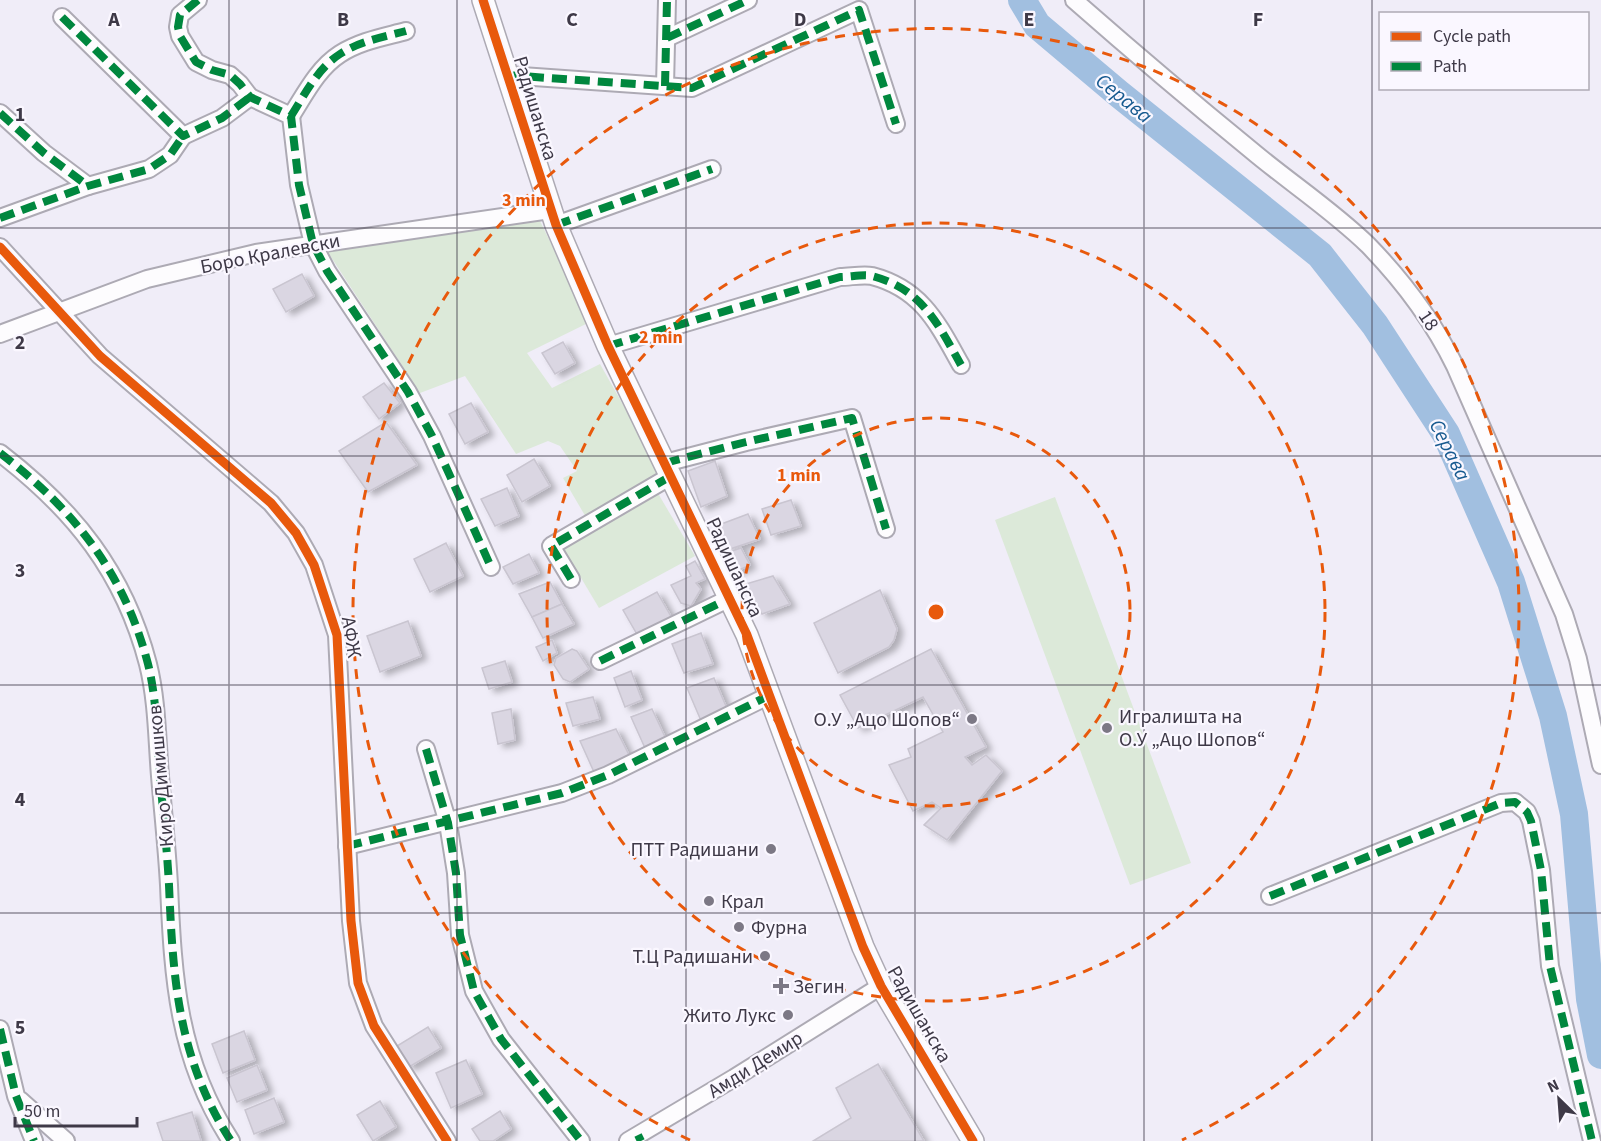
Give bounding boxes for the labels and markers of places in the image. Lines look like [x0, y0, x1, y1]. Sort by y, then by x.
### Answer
centre of rings [926, 602, 946, 622]
place label: Игралишта на О.У „Ацо Шопов“ [1119, 703, 1266, 754]
place label: О.У „Ацо Шопов“ [814, 706, 960, 734]
marker: О.У „Ацо Шопов“ [965, 712, 979, 726]
marker: Игралишта на О.У „Ацо Шопов“ [1100, 721, 1114, 735]
place label: ПТТ Радишани [631, 836, 759, 864]
marker: ПТТ Радишани [764, 842, 778, 856]
place label: Крал [721, 888, 764, 916]
marker: Крал [702, 894, 716, 908]
place label: Фурна [751, 914, 807, 942]
marker: Фурна [732, 920, 746, 934]
place label: Т.Ц Радишани [632, 943, 753, 971]
marker: Т.Ц Радишани [758, 949, 772, 963]
place label: Зегин [793, 973, 845, 1001]
marker: Зегин [774, 979, 788, 993]
place label: Жито Лукс [684, 1002, 776, 1030]
marker: Жито Лукс [781, 1008, 795, 1022]

